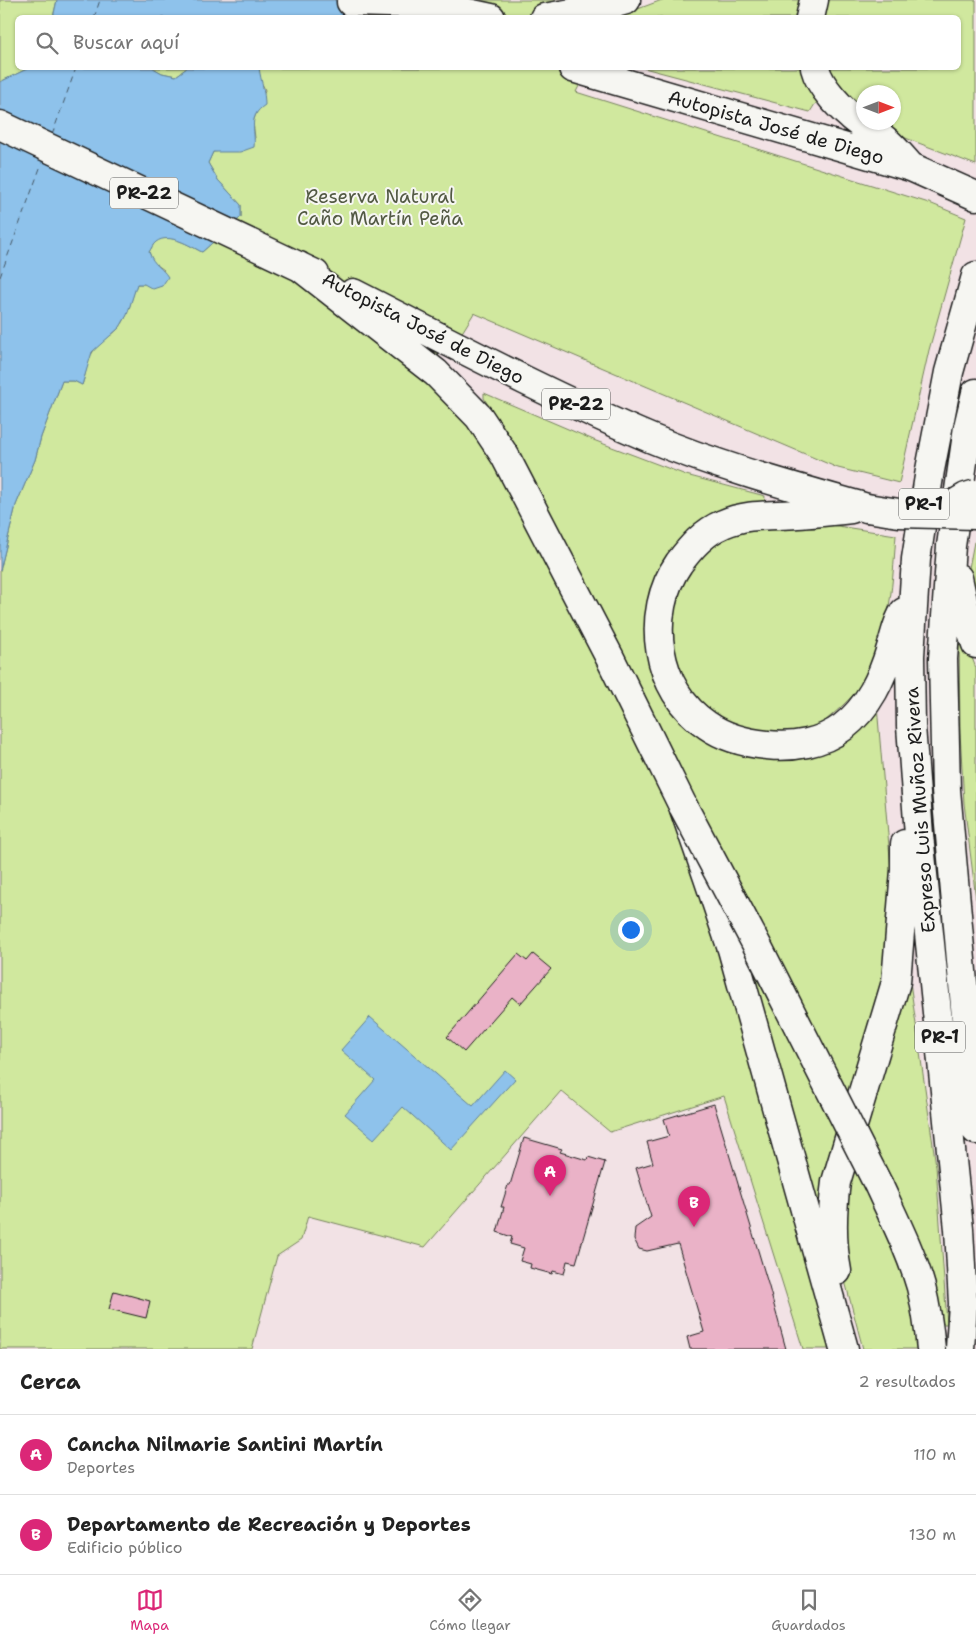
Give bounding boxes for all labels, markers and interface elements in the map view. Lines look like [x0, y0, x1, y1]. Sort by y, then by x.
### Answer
search box [15, 15, 961, 70]
icon: search [33, 29, 61, 57]
text: Buscar aquí [73, 30, 179, 55]
street label: Autopista José de Diego [665, 84, 887, 170]
north arrow [856, 85, 901, 130]
road number: PR-22 [110, 178, 178, 208]
park label: Reserva Natural Caño Martín Peña [297, 184, 463, 231]
street label: Autopista José de Diego [318, 266, 528, 390]
road number: PR-22 [542, 388, 610, 419]
road number: PR-1 [899, 488, 949, 520]
street label: Expreso Luis Muñoz Rivera [899, 686, 941, 934]
your location [618, 917, 644, 943]
road number: PR-1 [915, 1022, 965, 1052]
pin: A [534, 1155, 566, 1196]
pin: B [678, 1186, 710, 1227]
text: Cerca [20, 1368, 81, 1396]
text: 2 resultados [858, 1371, 956, 1392]
text: Cancha Nilmarie Santini Martín [67, 1432, 383, 1457]
text: A [30, 1444, 42, 1465]
text: 110 m [913, 1444, 956, 1465]
text: Deportes [67, 1457, 135, 1478]
text: Departamento de Recreación y Deportes [67, 1512, 471, 1537]
text: B [31, 1524, 41, 1545]
text: 130 m [909, 1524, 956, 1545]
text: Edificio público [67, 1537, 182, 1558]
tab: Mapa [130, 1586, 169, 1634]
tab: Cómo llegar [429, 1586, 511, 1634]
tab: Guardados [771, 1586, 846, 1634]

